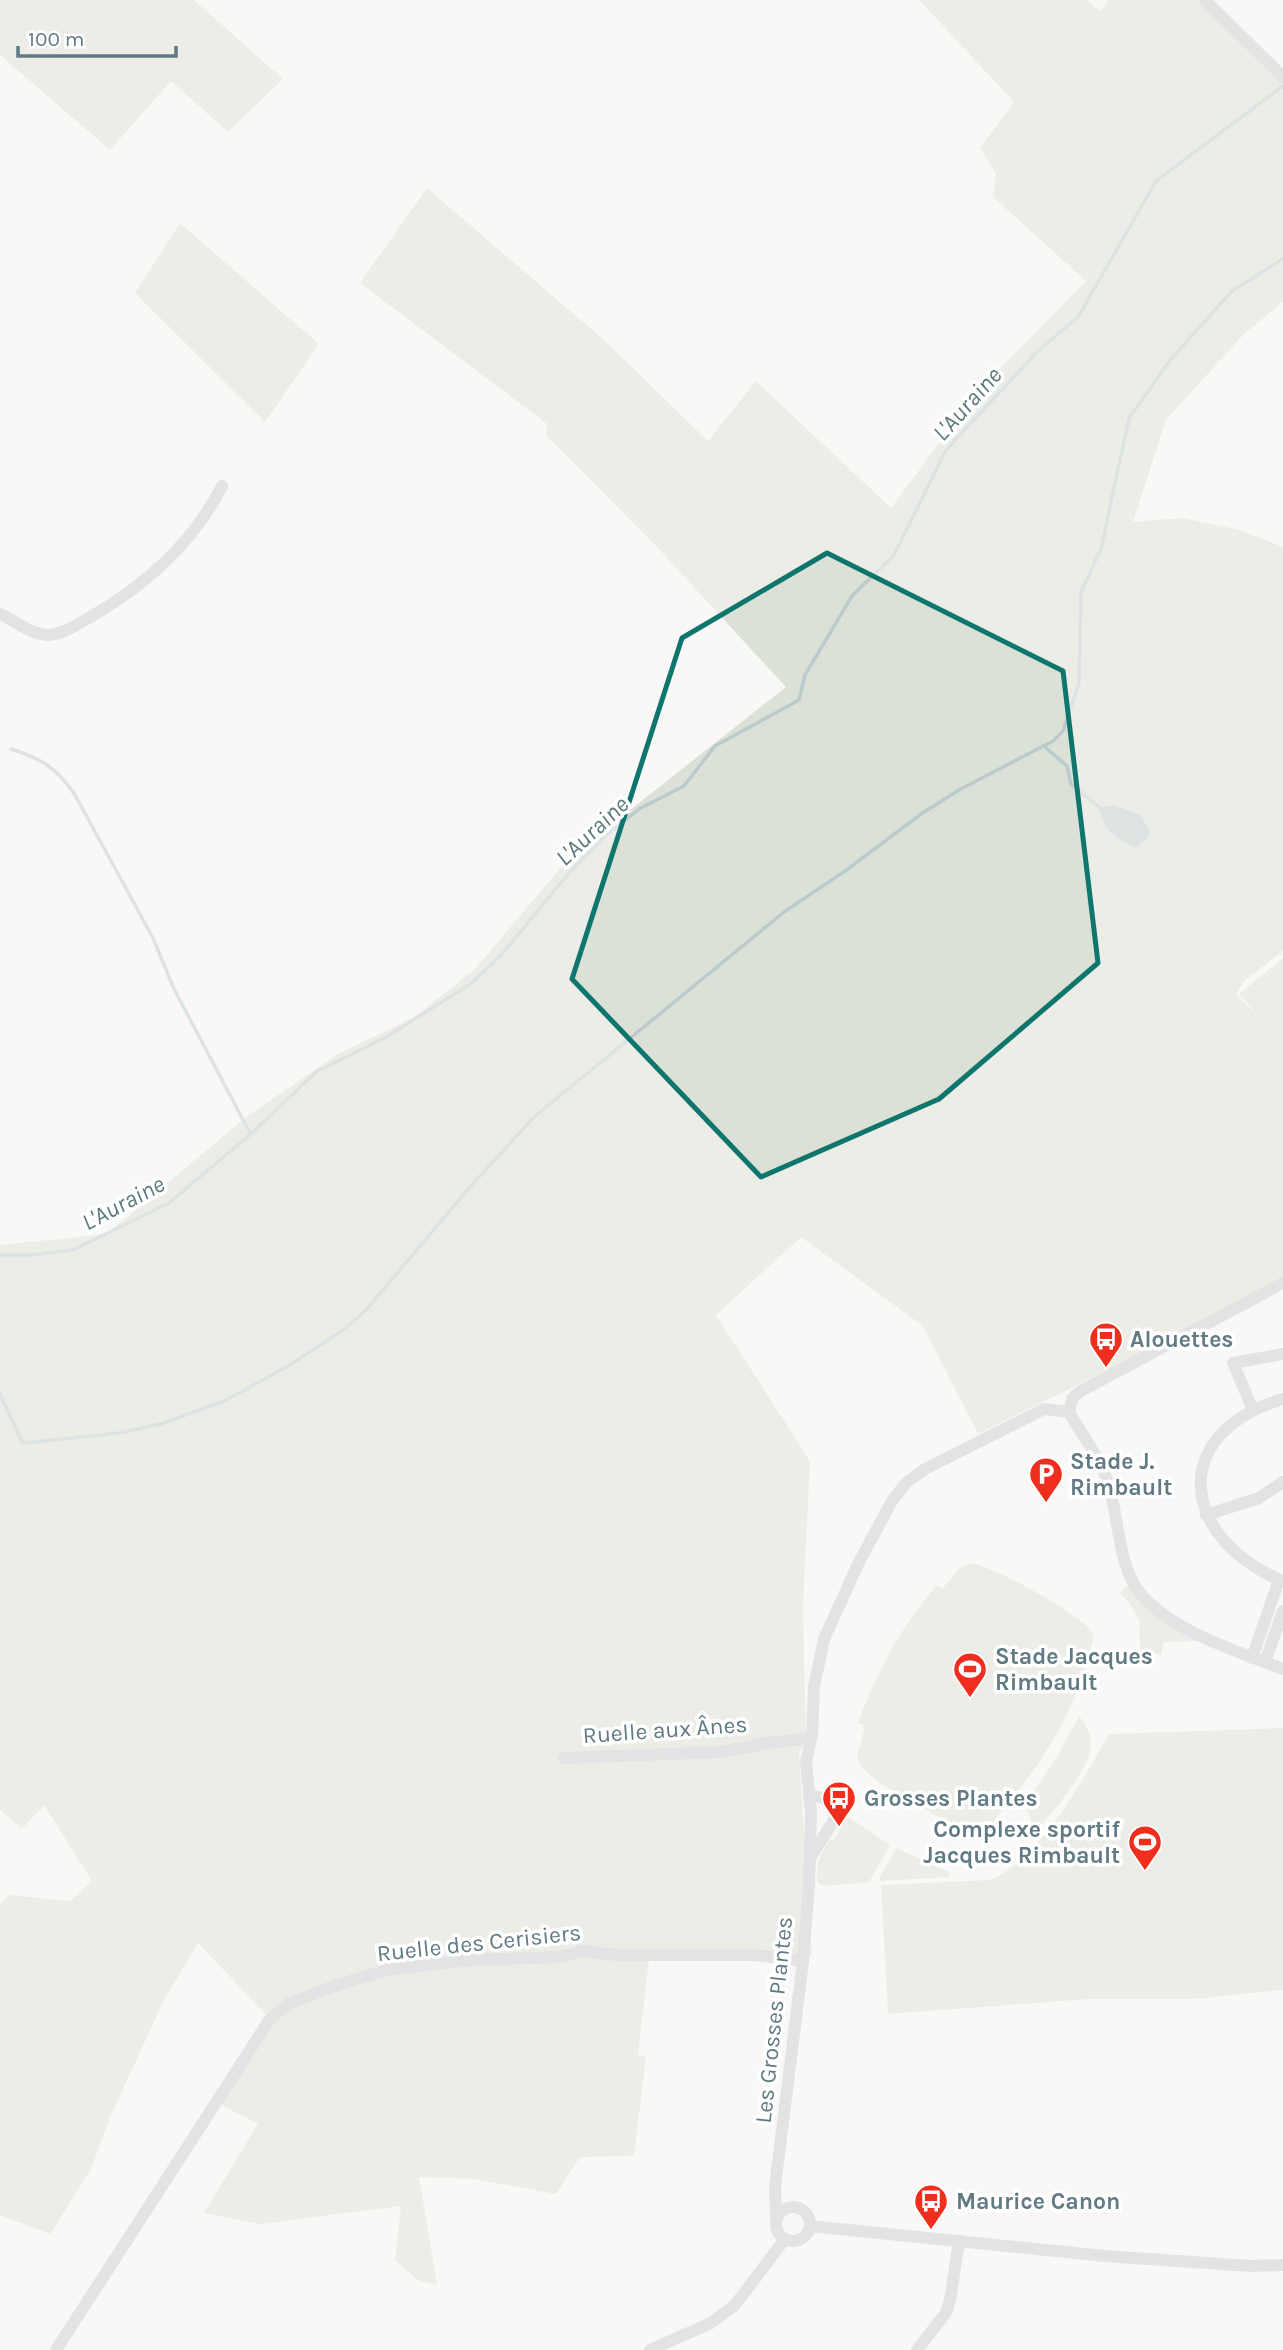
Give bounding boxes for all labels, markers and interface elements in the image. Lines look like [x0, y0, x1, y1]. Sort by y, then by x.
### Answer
scale bar [18, 14, 175, 58]
text: 100 m [28, 27, 85, 51]
water label: L'Auraine [927, 361, 1007, 447]
water label: L'Auraine [550, 790, 634, 872]
water label: L'Auraine [77, 1170, 169, 1236]
bus stop icon: Alouettes [1087, 1320, 1125, 1369]
place label: Alouettes [1130, 1326, 1234, 1353]
place label: Stade J. Rimbault [1070, 1448, 1172, 1501]
parking icon: Stade J. Rimbault [1027, 1455, 1065, 1504]
place label: Stade Jacques Rimbault [995, 1643, 1153, 1696]
sports icon: Stade Jacques Rimbault [951, 1650, 989, 1699]
street label: Ruelle aux Ânes [582, 1711, 748, 1749]
bus stop icon: Grosses Plantes [820, 1779, 858, 1828]
place label: Grosses Plantes [864, 1785, 1038, 1812]
place label: Complexe sportif Jacques Rimbault [923, 1816, 1121, 1869]
sports icon: Complexe sportif Jacques Rimbault [1126, 1823, 1164, 1872]
street label: Les Grosses Plantes [750, 1915, 798, 2125]
street label: Ruelle des Cerisiers [376, 1919, 582, 1967]
bus stop icon: Maurice Canon [912, 2182, 950, 2231]
place label: Maurice Canon [956, 2188, 1120, 2215]

